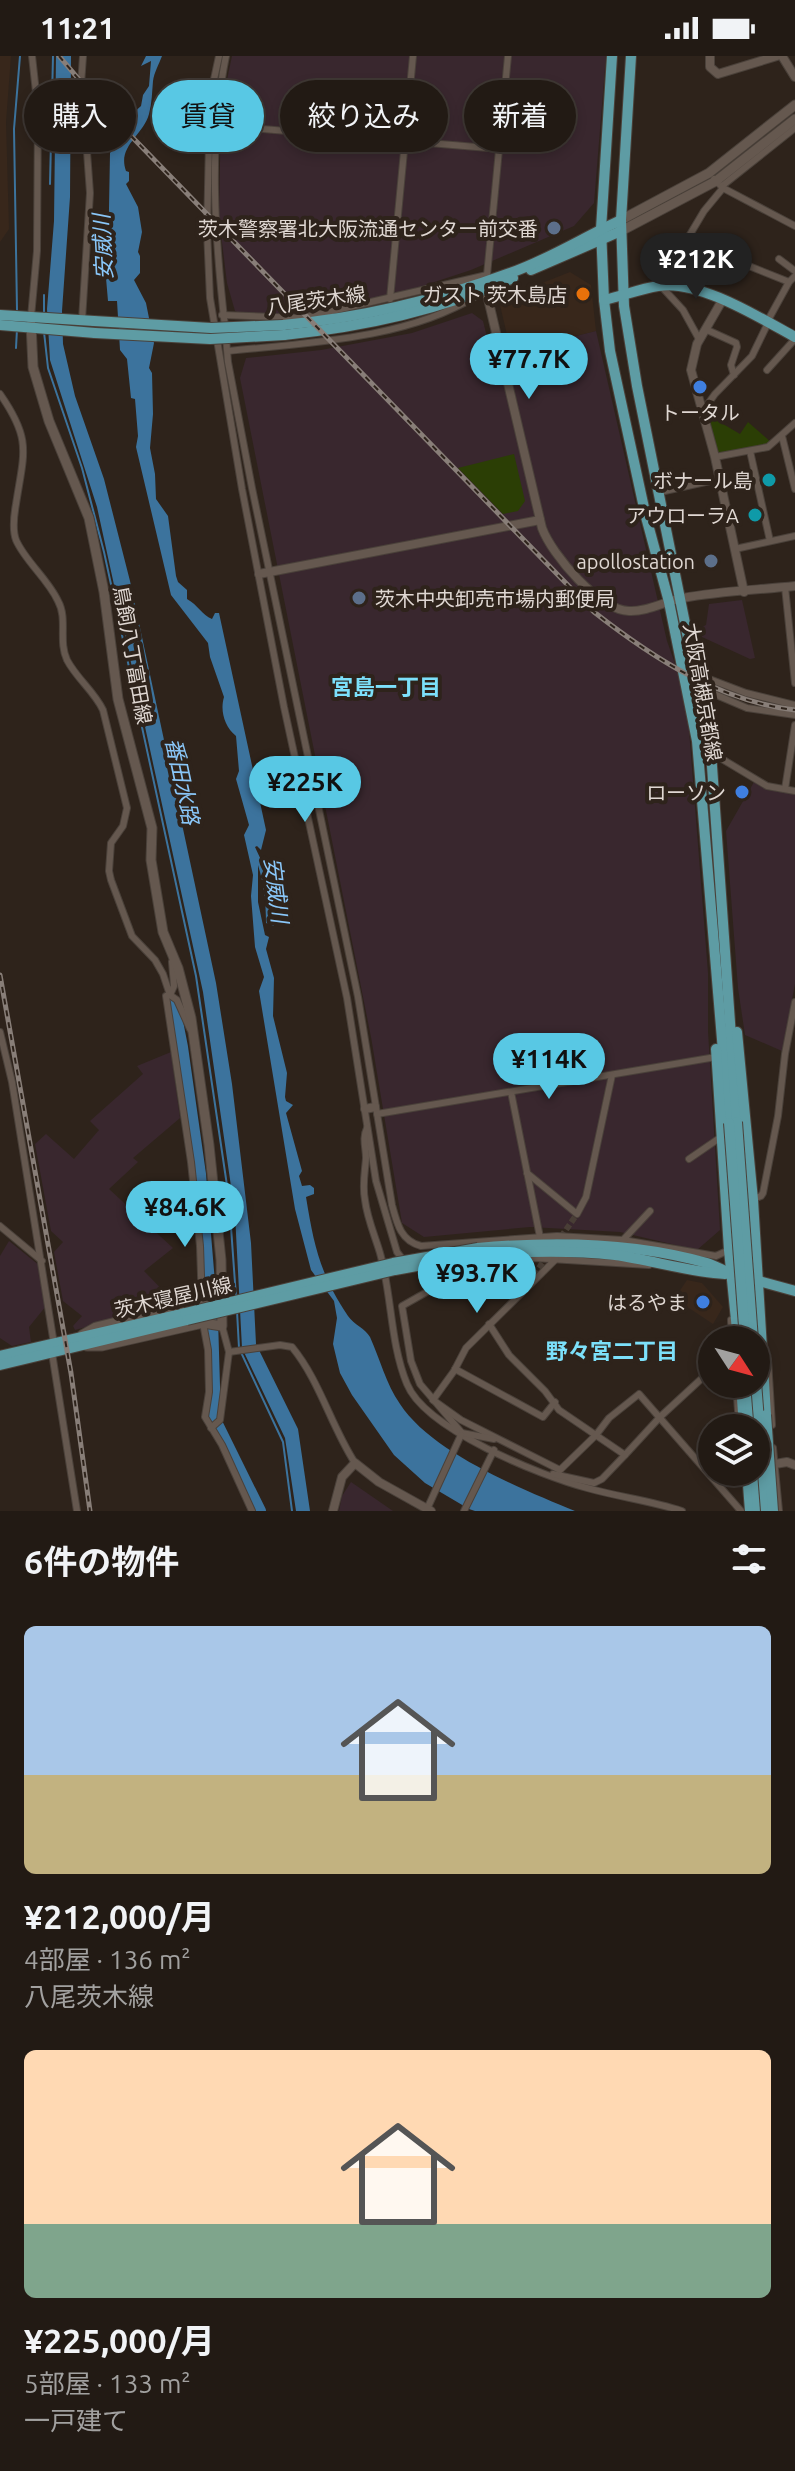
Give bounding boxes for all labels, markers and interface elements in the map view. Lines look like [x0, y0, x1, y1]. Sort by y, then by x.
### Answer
text: 11:21 [40, 11, 115, 45]
chip: 購入 [24, 80, 136, 152]
chip: 賃貸 [152, 80, 264, 152]
chip: 絞り込み [280, 80, 448, 152]
chip: 新着 [464, 80, 576, 152]
water label: 安威川 [88, 211, 116, 281]
place label: 茨木警察署北大阪流通センター前交番 [198, 217, 538, 240]
marker: 茨木警察署北大阪流通センター前交番 [545, 219, 563, 237]
pin: ¥212K [640, 233, 752, 301]
text: ¥212K [658, 244, 734, 273]
street label: 八尾茨木線 [265, 282, 367, 318]
place label: ガスト 茨木島店 [422, 283, 567, 306]
marker: ガスト 茨木島店 [574, 285, 592, 303]
pin: ¥77.7K [464, 333, 594, 401]
text: ¥77.7K [488, 344, 570, 373]
marker: トータル [691, 378, 709, 396]
place label: トータル [660, 401, 740, 424]
place label: ボナール島 [653, 469, 753, 492]
marker: ボナール島 [760, 471, 778, 489]
place label: アウローラA [626, 504, 739, 527]
marker: アウローラA [746, 506, 764, 524]
place label: apollostation [577, 550, 695, 573]
marker: apollostation [702, 552, 720, 570]
street label: 鳥飼八丁富田線 [110, 584, 156, 726]
place label: 茨木中央卸売市場内郵便局 [375, 587, 615, 610]
marker: 茨木中央卸売市場内郵便局 [350, 589, 368, 607]
street label: 大阪高槻京都線 [680, 621, 726, 763]
district label: 宮島一丁目 [331, 674, 441, 699]
water label: 番田水路 [162, 735, 205, 829]
pin: ¥225K [249, 756, 361, 824]
text: ¥225K [267, 767, 343, 796]
place label: ローソン [646, 781, 726, 804]
marker: ローソン [733, 783, 751, 801]
water label: 安威川 [261, 856, 294, 926]
pin: ¥114K [493, 1033, 605, 1101]
text: ¥114K [511, 1044, 587, 1073]
pin: ¥84.6K [120, 1181, 250, 1249]
text: ¥84.6K [144, 1192, 226, 1221]
pin: ¥93.7K [412, 1247, 542, 1315]
text: ¥93.7K [436, 1258, 518, 1287]
street label: 茨木寝屋川線 [112, 1272, 234, 1322]
place label: はるやま [607, 1291, 687, 1314]
marker: はるやま [694, 1293, 712, 1311]
north arrow [698, 1326, 770, 1398]
map controls [698, 1326, 770, 1486]
district label: 野々宮二丁目 [546, 1338, 678, 1363]
button: layers [698, 1414, 770, 1486]
icon: filters [727, 1537, 771, 1581]
text: 6件の物件 [24, 1542, 179, 1580]
icon: home [326, 1678, 470, 1822]
text: ¥212,000/月 [24, 1897, 215, 1935]
text: 4部屋 · 136 m² [24, 1945, 191, 1974]
text: 八尾茨木線 [24, 1982, 154, 2011]
icon: home [326, 2102, 470, 2246]
text: ¥225,000/月 [24, 2321, 215, 2359]
text: 5部屋 · 133 m² [24, 2369, 191, 2398]
text: 一戸建て [24, 2406, 128, 2435]

